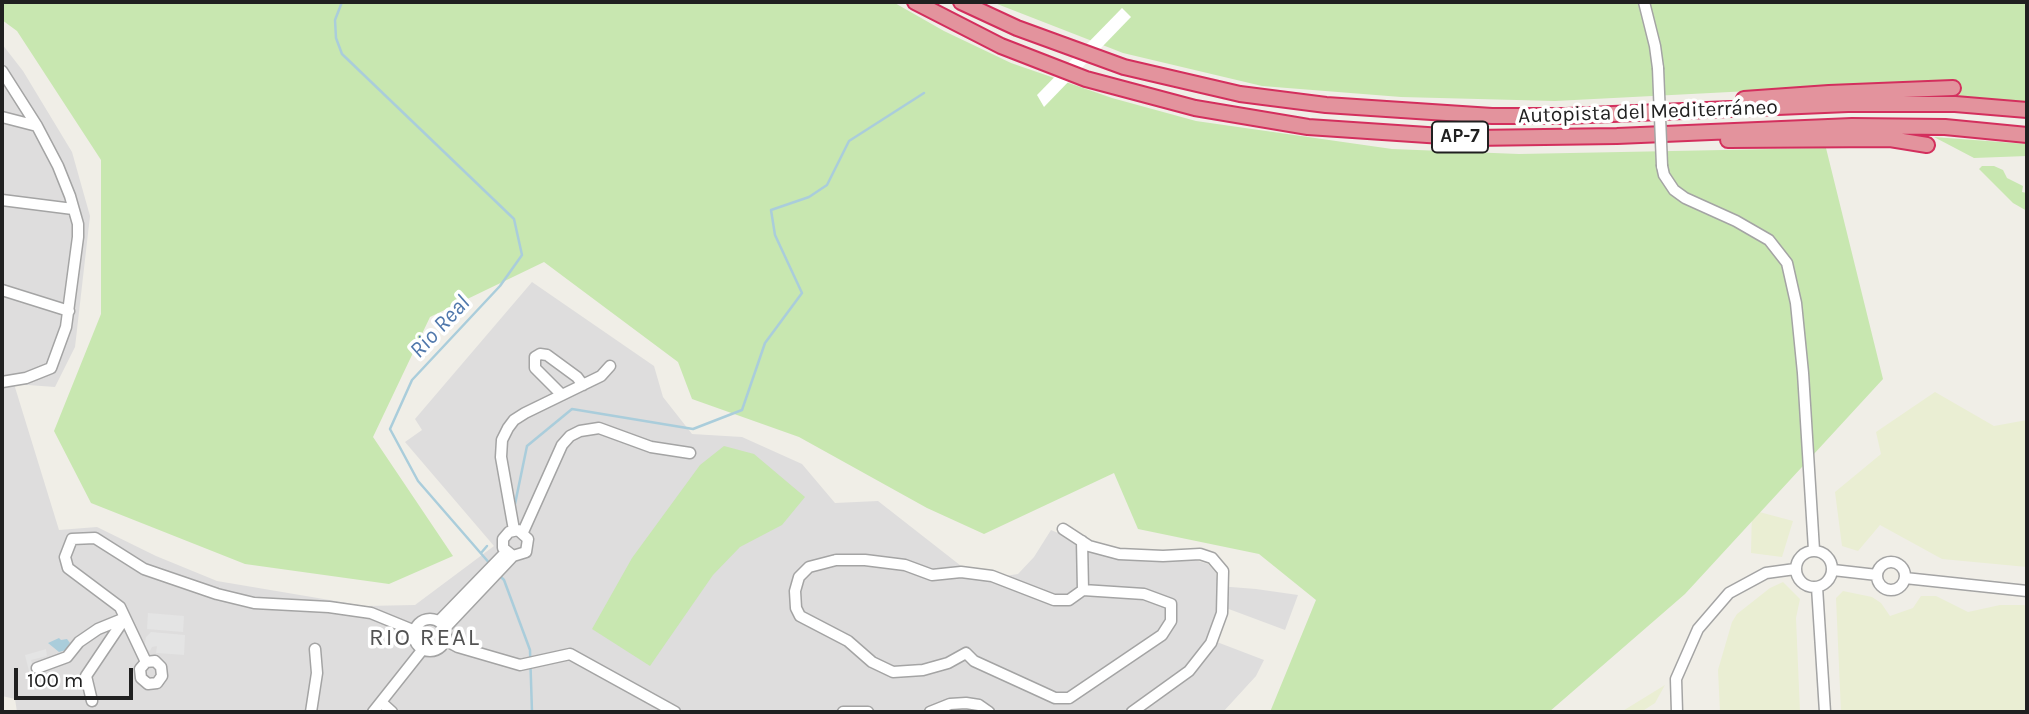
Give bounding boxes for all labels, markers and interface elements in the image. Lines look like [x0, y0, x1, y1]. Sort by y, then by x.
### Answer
street label: Autopista del Mediterráneo [1518, 95, 1778, 129]
road number: AP-7 [1432, 122, 1488, 153]
water label: Rio Real [404, 290, 476, 364]
district label: RIO REAL [370, 624, 480, 652]
scale bar [18, 654, 136, 698]
text: 100 m [27, 668, 84, 692]

